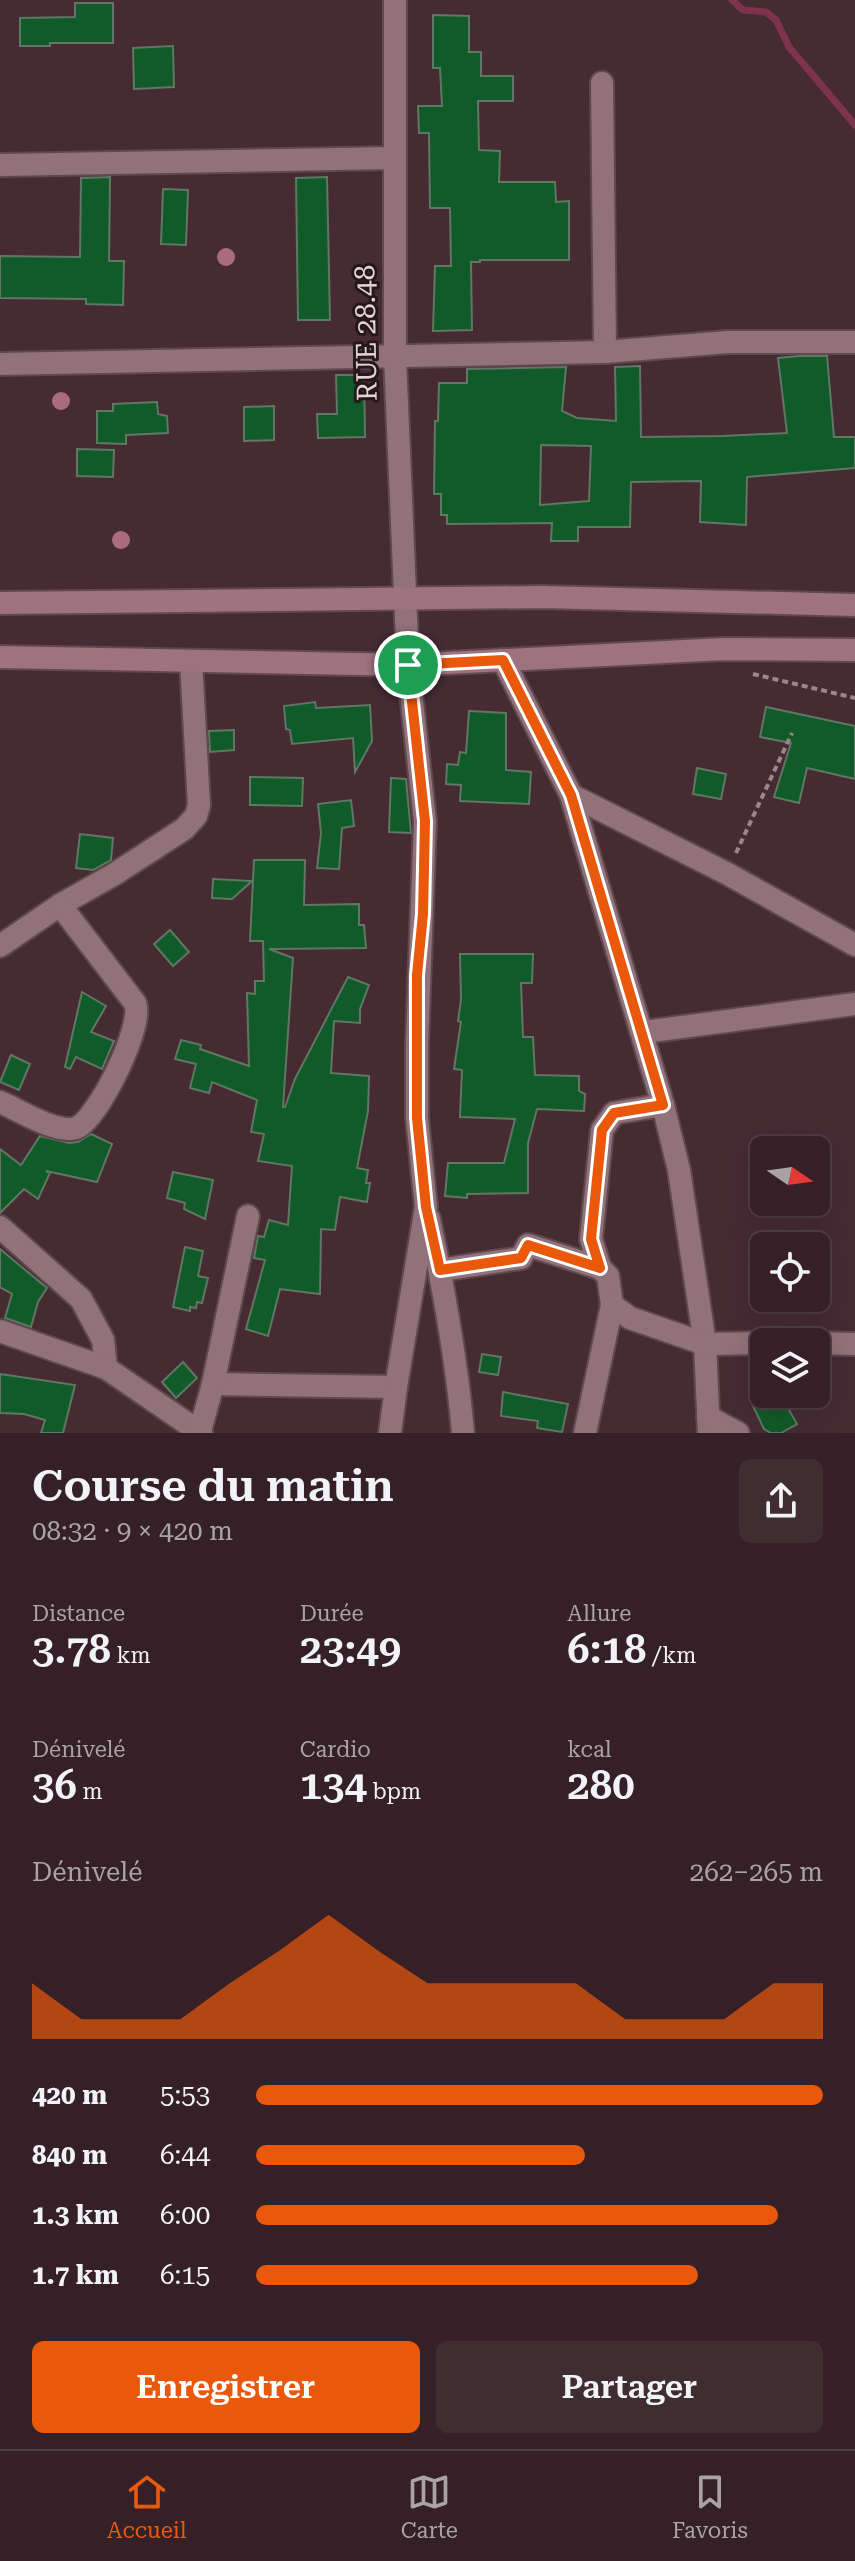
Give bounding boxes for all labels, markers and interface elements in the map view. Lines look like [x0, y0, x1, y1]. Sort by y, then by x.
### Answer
street label: RUE 28.48 [348, 264, 384, 402]
pin [374, 631, 442, 699]
icon: arrive [386, 643, 430, 687]
north arrow [750, 1136, 830, 1216]
map controls [750, 1136, 830, 1408]
button: locate [750, 1232, 830, 1312]
button: layers [750, 1328, 830, 1408]
button: share [739, 1459, 823, 1543]
text: Course du matin [32, 1460, 394, 1512]
text: 08:32 · 9 × 420 m [32, 1516, 233, 1546]
text: Distance [32, 1601, 125, 1626]
text: Durée [300, 1601, 363, 1626]
text: Allure [567, 1601, 631, 1626]
text: 3.78 [32, 1626, 111, 1673]
text: 23:49 [300, 1626, 401, 1673]
text: 6:18 [567, 1626, 646, 1673]
text: km [111, 1643, 151, 1668]
text: /km [646, 1643, 696, 1668]
text: Dénivelé [32, 1737, 125, 1762]
text: Cardio [300, 1737, 371, 1762]
text: kcal [567, 1737, 612, 1762]
text: 36 [32, 1762, 77, 1809]
text: 134 [300, 1762, 367, 1809]
text: 280 [567, 1762, 635, 1809]
text: m [77, 1779, 102, 1804]
text: bpm [367, 1779, 421, 1804]
text: Dénivelé [32, 1857, 142, 1887]
text: 262–265 m [690, 1857, 823, 1887]
text: 420 m [32, 2080, 107, 2110]
text: 5:53 [160, 2080, 210, 2110]
text: 840 m [32, 2140, 107, 2170]
text: 6:44 [160, 2140, 210, 2170]
text: 1.3 km [32, 2200, 119, 2230]
text: 6:00 [160, 2200, 210, 2230]
text: 1.7 km [32, 2260, 119, 2290]
text: 6:15 [160, 2260, 210, 2290]
button: Enregistrer [32, 2341, 420, 2433]
button: Partager [436, 2341, 823, 2433]
tab: Accueil [107, 2470, 187, 2543]
tab: Carte [401, 2470, 458, 2543]
tab: Favoris [672, 2470, 748, 2543]

